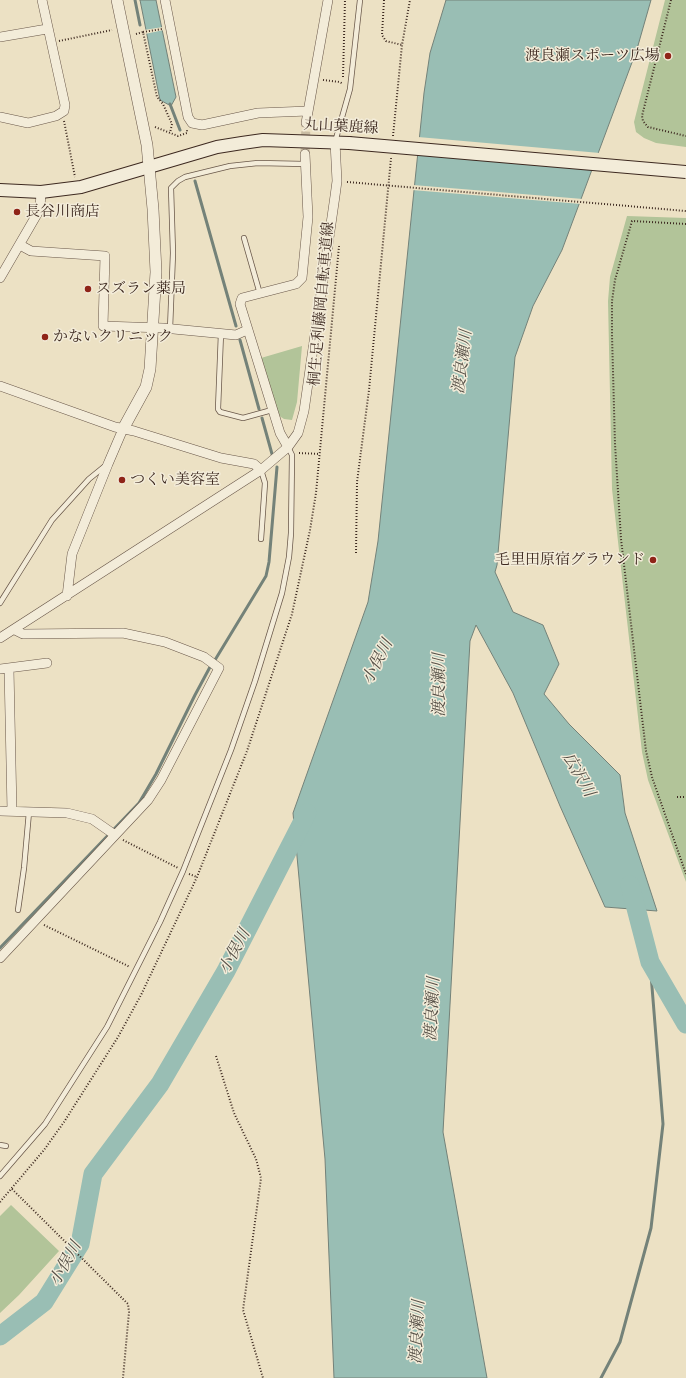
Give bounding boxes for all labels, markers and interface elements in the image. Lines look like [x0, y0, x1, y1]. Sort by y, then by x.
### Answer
place label: 渡良瀬スポーツ広場 [525, 47, 660, 65]
marker: 渡良瀬スポーツ広場 [663, 51, 673, 61]
street label: 丸山葉鹿線 [303, 116, 379, 138]
place label: 長谷川商店 [25, 203, 100, 221]
marker: 長谷川商店 [12, 207, 22, 217]
street label: 桐生足利藤岡自転車道線 [306, 221, 338, 387]
place label: スズラン薬局 [96, 280, 186, 298]
marker: スズラン薬局 [83, 284, 93, 294]
place label: かないクリニック [53, 328, 173, 346]
water label: 渡良瀬川 [450, 329, 476, 395]
marker: かないクリニック [40, 332, 50, 342]
place label: つくい美容室 [130, 471, 220, 489]
marker: つくい美容室 [117, 475, 127, 485]
place label: 毛里田原宿グラウンド [495, 551, 645, 569]
marker: 毛里田原宿グラウンド [648, 555, 658, 565]
water label: 小俣川 [359, 636, 397, 688]
water label: 渡良瀬川 [430, 653, 450, 717]
water label: 広沢川 [558, 749, 598, 801]
water label: 小俣川 [215, 926, 255, 978]
water label: 渡良瀬川 [422, 977, 444, 1041]
water label: 小俣川 [46, 1238, 86, 1290]
water label: 渡良瀬川 [407, 1300, 429, 1364]

